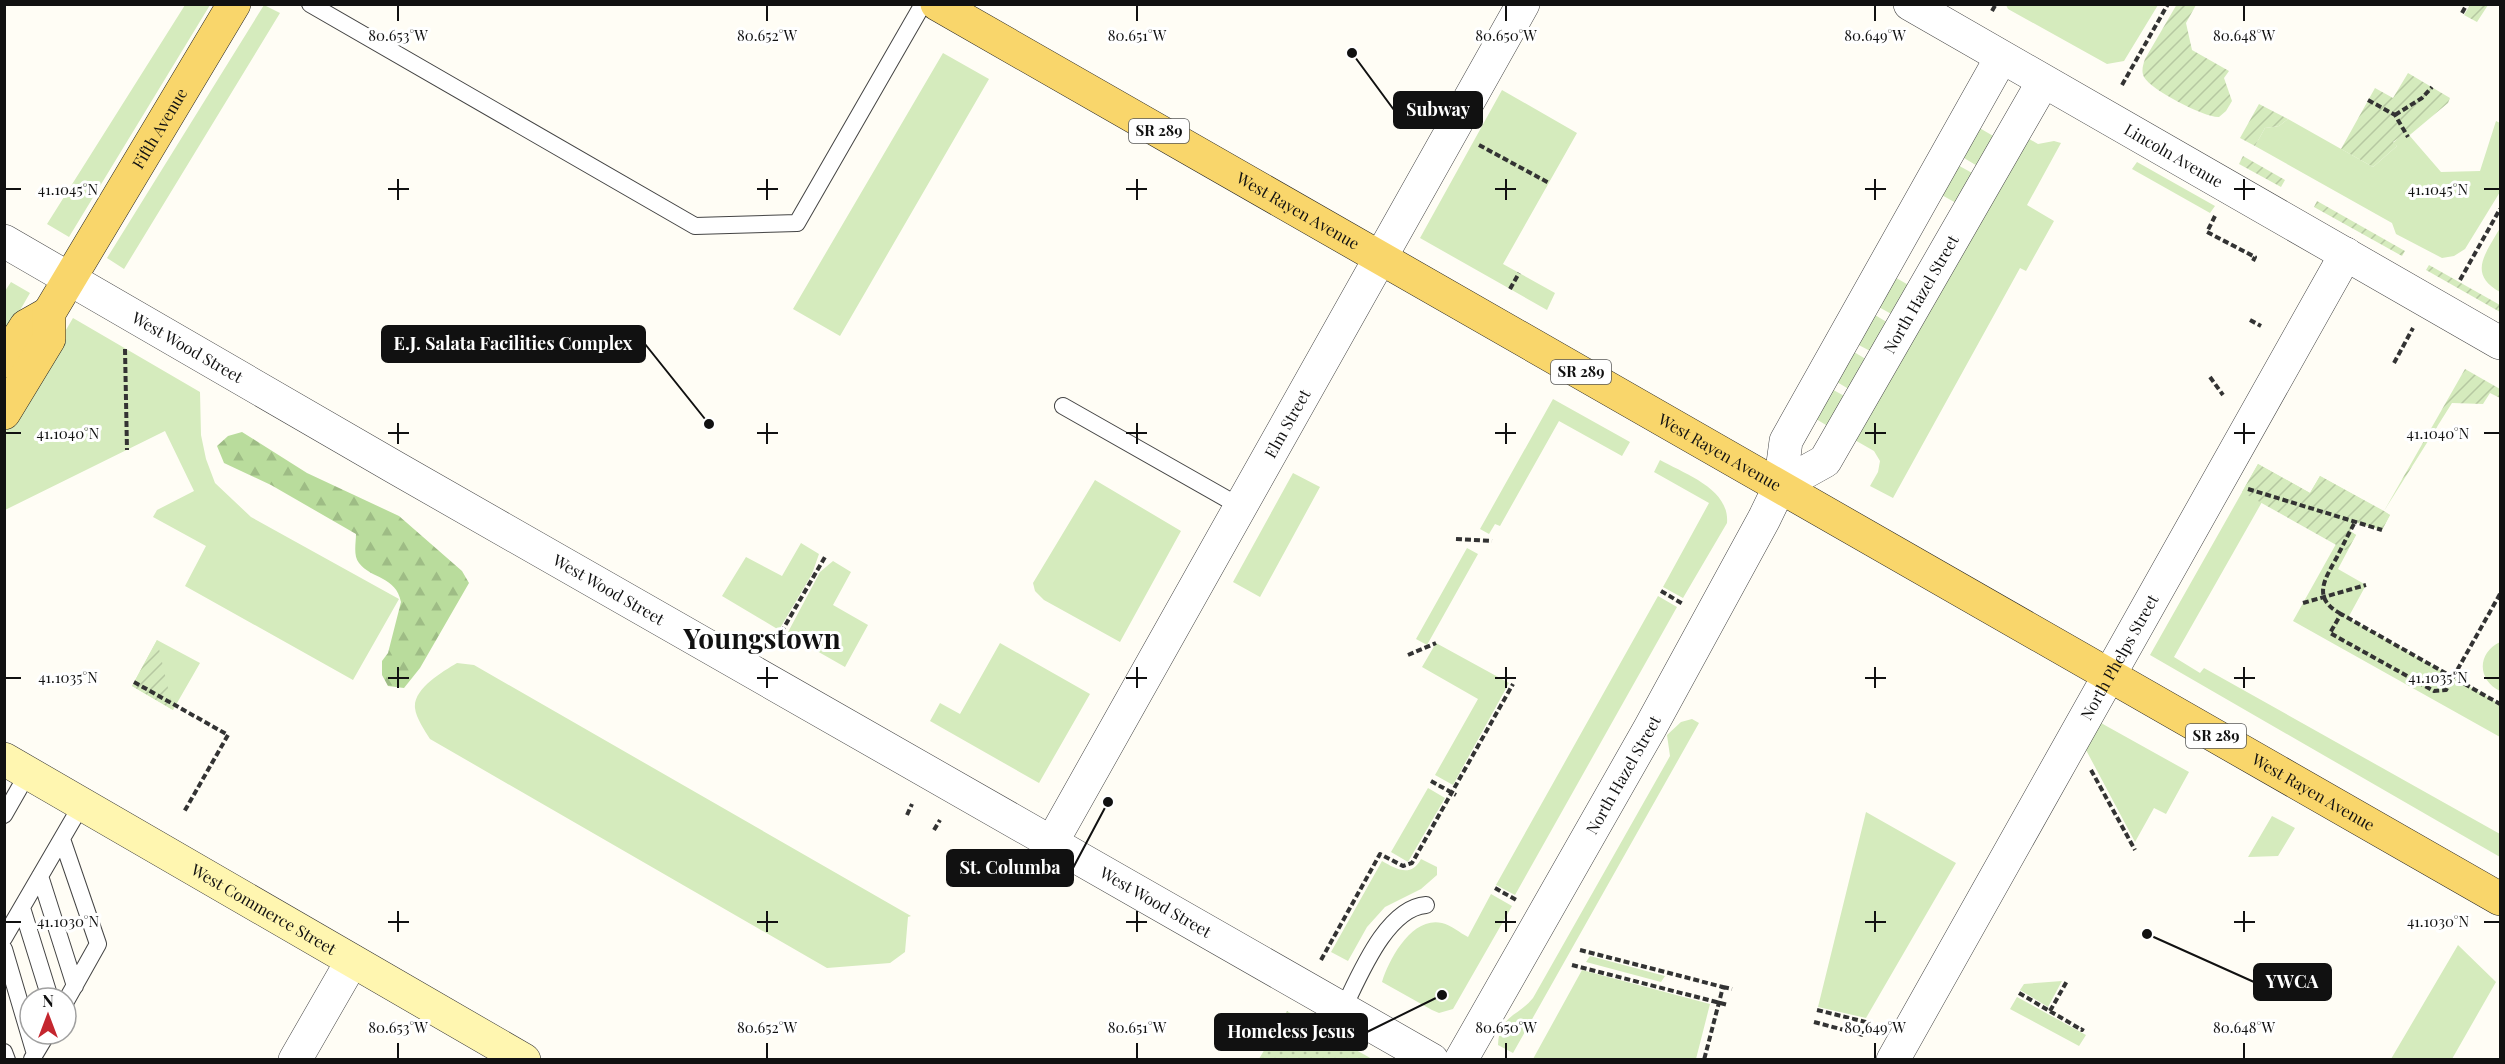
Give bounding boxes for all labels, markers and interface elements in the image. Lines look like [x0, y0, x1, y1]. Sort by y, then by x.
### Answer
text: 80.653°W [368, 25, 428, 45]
text: 80.652°W [737, 25, 797, 45]
text: 80.651°W [1108, 25, 1167, 45]
text: 80.650°W [1475, 25, 1537, 45]
text: 80.649°W [1844, 25, 1906, 45]
text: 80.648°W [2213, 25, 2275, 45]
street label: Fifth Avenue [127, 84, 191, 172]
callout: Subway [1394, 92, 1482, 128]
text: Subway [1406, 97, 1471, 121]
street label: Lincoln Avenue [2121, 118, 2227, 192]
road number: SR 289 [1129, 119, 1189, 143]
street label: West Rayen Avenue [1232, 166, 1363, 254]
text: 41.1045°N [38, 179, 99, 199]
text: 41.1045°N [2408, 179, 2469, 199]
street label: North Hazel Street [1878, 231, 1963, 357]
street label: West Wood Street [128, 306, 247, 387]
callout: E.J. Salata Facilities Complex [382, 326, 645, 362]
text: E.J. Salata Facilities Complex [393, 331, 633, 355]
road number: SR 289 [1551, 360, 1611, 384]
street label: Elm Street [1259, 385, 1315, 461]
street label: West Rayen Avenue [1654, 408, 1785, 495]
text: 41.1040°N [37, 423, 100, 443]
text: 41.1040°N [2407, 423, 2470, 443]
street label: West Wood Street [549, 549, 669, 629]
street label: North Phelps Street [2075, 590, 2163, 724]
district label: Youngstown [682, 619, 841, 656]
text: 41.1035°N [38, 667, 98, 687]
text: 41.1035°N [2408, 667, 2468, 687]
street label: North Hazel Street [1581, 711, 1665, 838]
road number: SR 289 [2186, 724, 2246, 748]
street label: West Rayen Avenue [2248, 748, 2379, 835]
callout: St. Columba [947, 850, 1073, 886]
text: St. Columba [959, 855, 1061, 879]
street label: West Commerce Street [187, 858, 340, 959]
street label: West Wood Street [1096, 861, 1216, 942]
text: 41.1030°N [37, 911, 99, 931]
text: 41.1030°N [2407, 911, 2469, 931]
callout: YWCA [2254, 964, 2331, 1000]
text: YWCA [2264, 969, 2320, 993]
north arrow [18, 986, 78, 1046]
text: N [42, 990, 54, 1011]
callout: Homeless Jesus [1215, 1014, 1367, 1050]
text: 80.653°W [368, 1017, 428, 1037]
text: 80.652°W [737, 1017, 797, 1037]
text: 80.651°W [1108, 1017, 1167, 1037]
text: 80.650°W [1475, 1017, 1537, 1037]
text: 80.649°W [1844, 1017, 1906, 1037]
text: 80.648°W [2213, 1017, 2275, 1037]
text: Homeless Jesus [1227, 1019, 1355, 1043]

